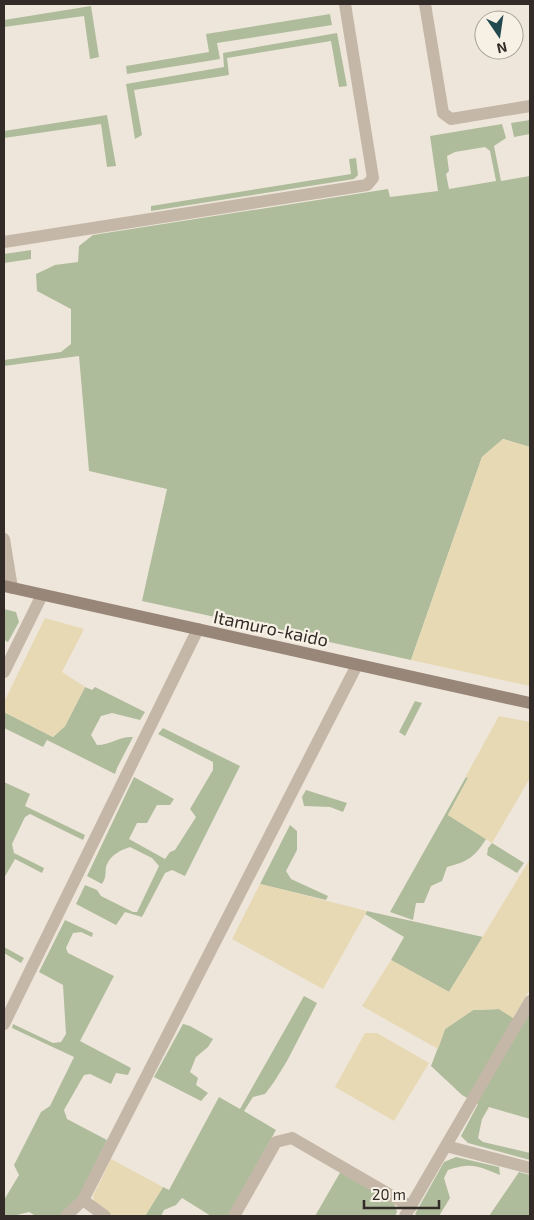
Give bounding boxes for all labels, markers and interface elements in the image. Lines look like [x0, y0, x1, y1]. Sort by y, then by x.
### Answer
north arrow [474, 10, 524, 60]
text: N [495, 39, 509, 58]
street label: Itamuro-kaido [212, 605, 330, 651]
scale bar [364, 1178, 439, 1210]
text: 20 m [372, 1185, 406, 1203]

